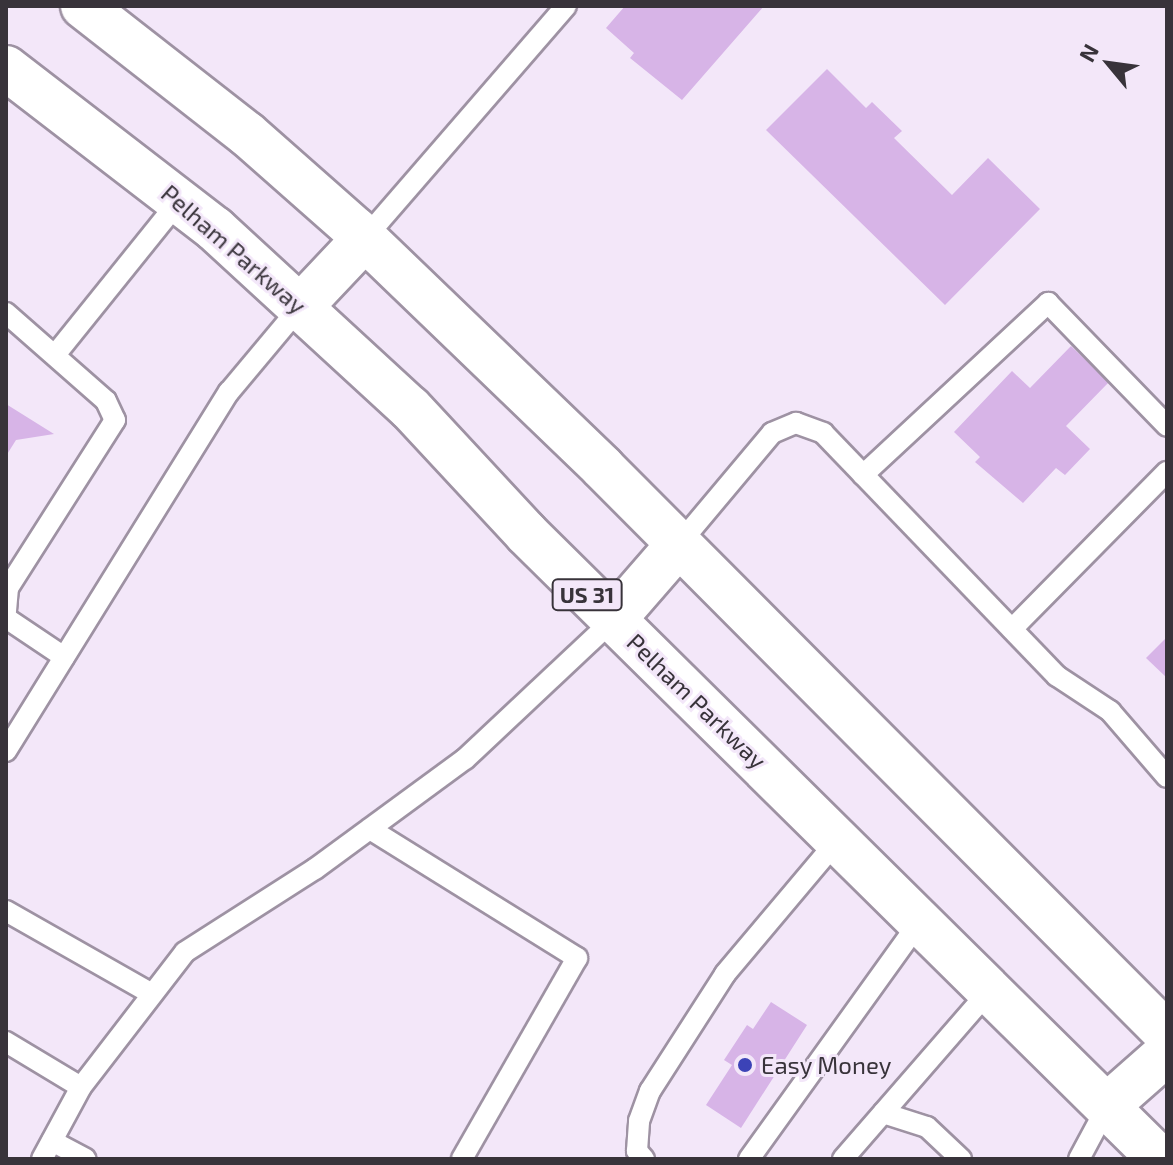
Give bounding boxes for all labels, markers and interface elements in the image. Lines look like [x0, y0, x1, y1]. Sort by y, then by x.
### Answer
north arrow [1069, 24, 1149, 104]
text: N [1073, 39, 1103, 66]
street label: Pelham Parkway [156, 178, 312, 320]
road number: US 31 [551, 577, 623, 613]
street label: Pelham Parkway [621, 627, 773, 775]
place label: Easy Money [761, 1051, 892, 1079]
marker: Easy Money [736, 1056, 754, 1074]

